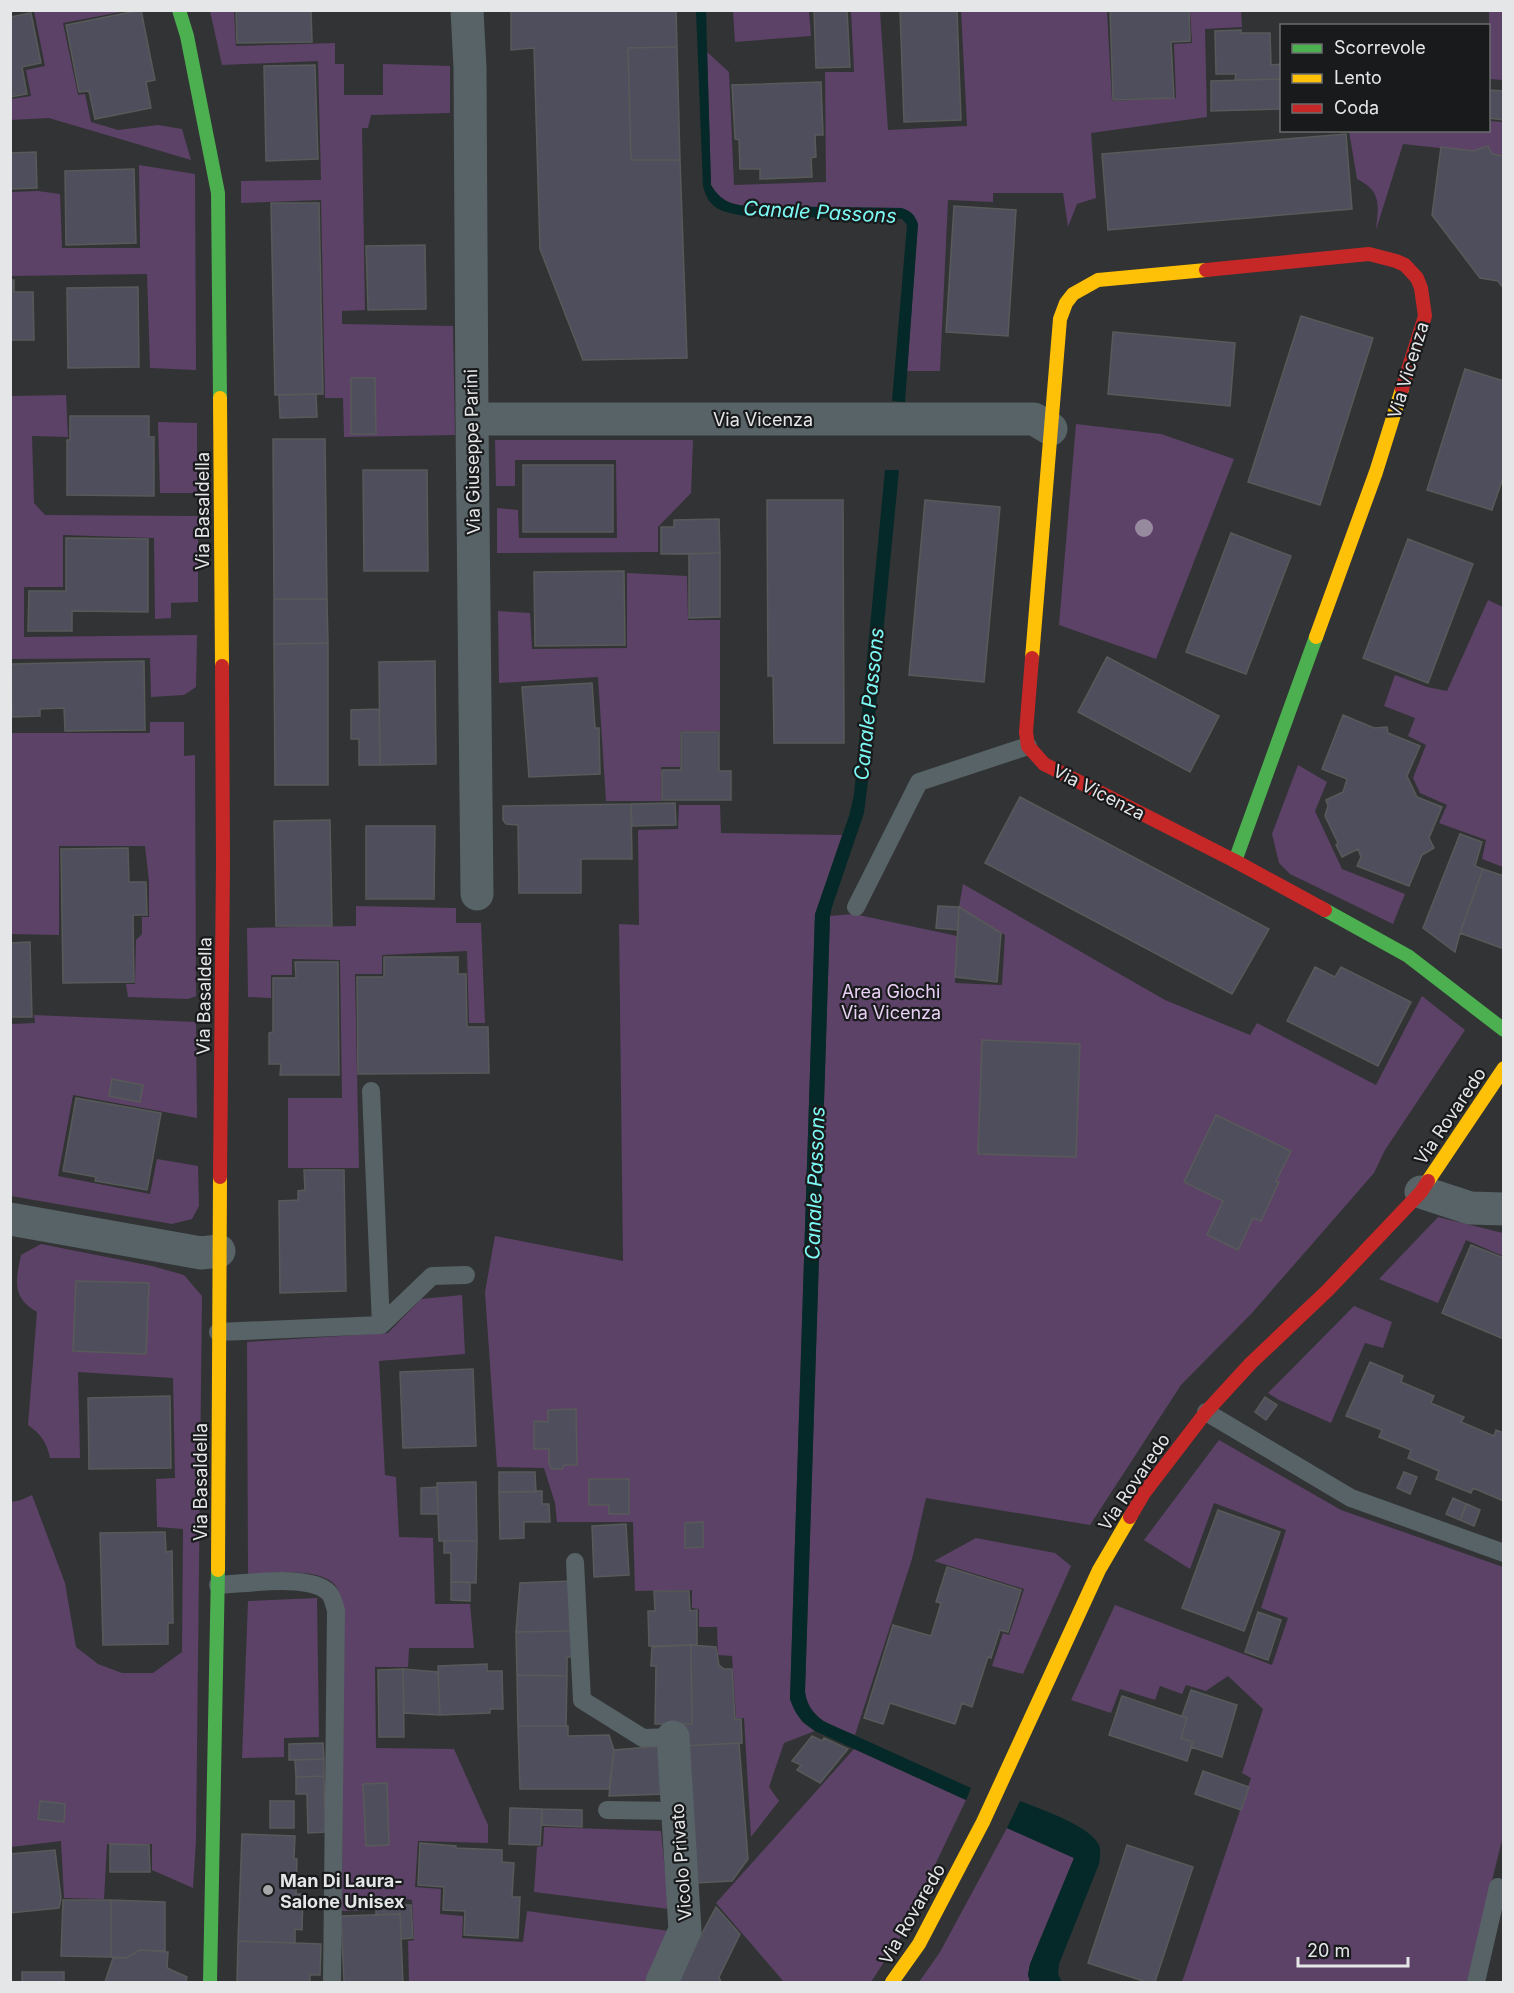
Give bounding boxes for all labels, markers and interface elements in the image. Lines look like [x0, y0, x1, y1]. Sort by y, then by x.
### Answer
legend [1280, 24, 1490, 132]
text: Scorrevole [1334, 37, 1426, 58]
text: Lento [1334, 67, 1382, 88]
text: Coda [1334, 97, 1379, 118]
water label: Canale Passons [743, 196, 897, 228]
street label: Via Vicenza [1383, 319, 1433, 421]
street label: Via Giuseppe Parini [460, 369, 484, 535]
street label: Via Vicenza [713, 409, 813, 430]
street label: Via Basaldella [192, 452, 213, 570]
water label: Canale Passons [849, 626, 889, 782]
street label: Via Vicenza [1050, 760, 1148, 824]
street label: Via Basaldella [192, 937, 216, 1055]
park label: Area Giochi Via Vicenza [841, 981, 941, 1023]
street label: Via Rovaredo [1410, 1063, 1490, 1169]
water label: Canale Passons [800, 1106, 830, 1260]
street label: Via Basaldella [190, 1423, 211, 1541]
street label: Via Rovaredo [1094, 1429, 1174, 1535]
street label: Vicolo Privato [666, 1803, 696, 1921]
street label: Via Rovaredo [875, 1860, 949, 1968]
place label: Man Di Laura- Salone Unisex [280, 1870, 405, 1912]
marker: Man Di Laura- Salone Unisex [261, 1883, 275, 1897]
scale bar [1298, 1930, 1408, 1968]
text: 20 m [1307, 1940, 1350, 1961]

